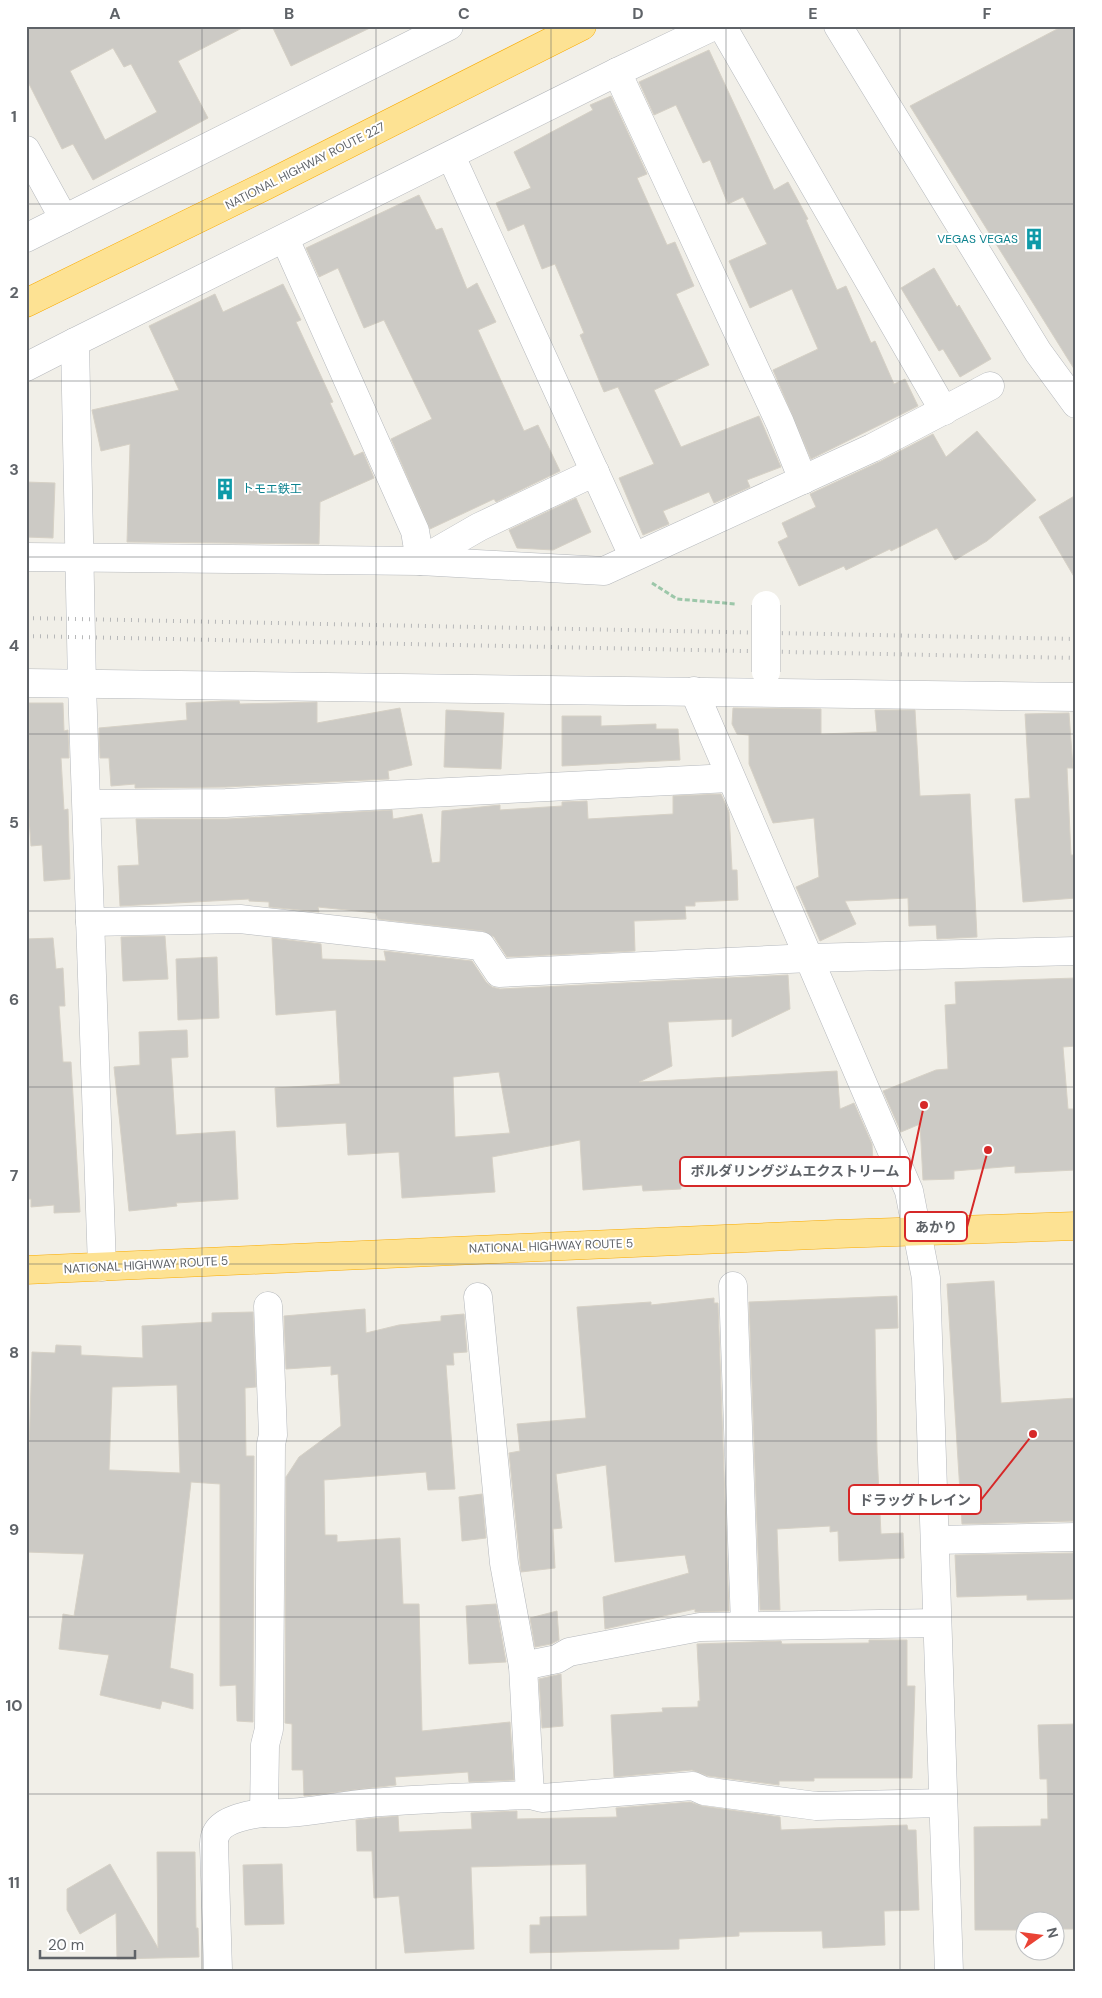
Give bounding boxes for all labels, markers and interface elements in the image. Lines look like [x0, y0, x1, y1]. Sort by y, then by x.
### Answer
text: A [109, 3, 121, 24]
text: B [284, 3, 294, 24]
text: C [458, 3, 470, 24]
text: D [632, 3, 644, 24]
text: E [808, 3, 818, 24]
text: F [983, 3, 992, 24]
text: 1 [11, 106, 17, 127]
street label: NATIONAL HIGHWAY ROUTE 227 [222, 119, 388, 213]
building icon: VEGAS VEGAS [1021, 226, 1047, 252]
place label: VEGAS VEGAS [937, 231, 1018, 247]
text: 2 [9, 282, 19, 303]
text: 3 [9, 459, 19, 480]
building icon: トモエ鉄工 [212, 476, 238, 502]
place label: トモエ鉄工 [242, 481, 302, 497]
text: 4 [9, 635, 19, 656]
text: 5 [9, 812, 19, 833]
text: 6 [9, 989, 19, 1010]
callout: ボルダリングジムエクストリーム [680, 1157, 910, 1186]
text: ボルダリングジムエクストリーム [690, 1162, 900, 1180]
text: 7 [10, 1165, 19, 1186]
callout: あかり [905, 1212, 967, 1241]
text: あかり [915, 1218, 957, 1236]
street label: NATIONAL HIGHWAY ROUTE 5 [469, 1235, 633, 1257]
street label: NATIONAL HIGHWAY ROUTE 5 [63, 1253, 229, 1277]
text: 8 [9, 1342, 19, 1363]
callout: ドラッグトレイン [849, 1485, 981, 1514]
text: ドラッグトレイン [859, 1491, 971, 1509]
text: 9 [9, 1519, 19, 1540]
text: 10 [5, 1695, 23, 1716]
text: 11 [8, 1872, 20, 1893]
north arrow [1014, 1910, 1064, 1960]
text: N [1043, 1926, 1063, 1940]
scale bar [40, 1928, 135, 1960]
text: 20 m [48, 1935, 84, 1955]

